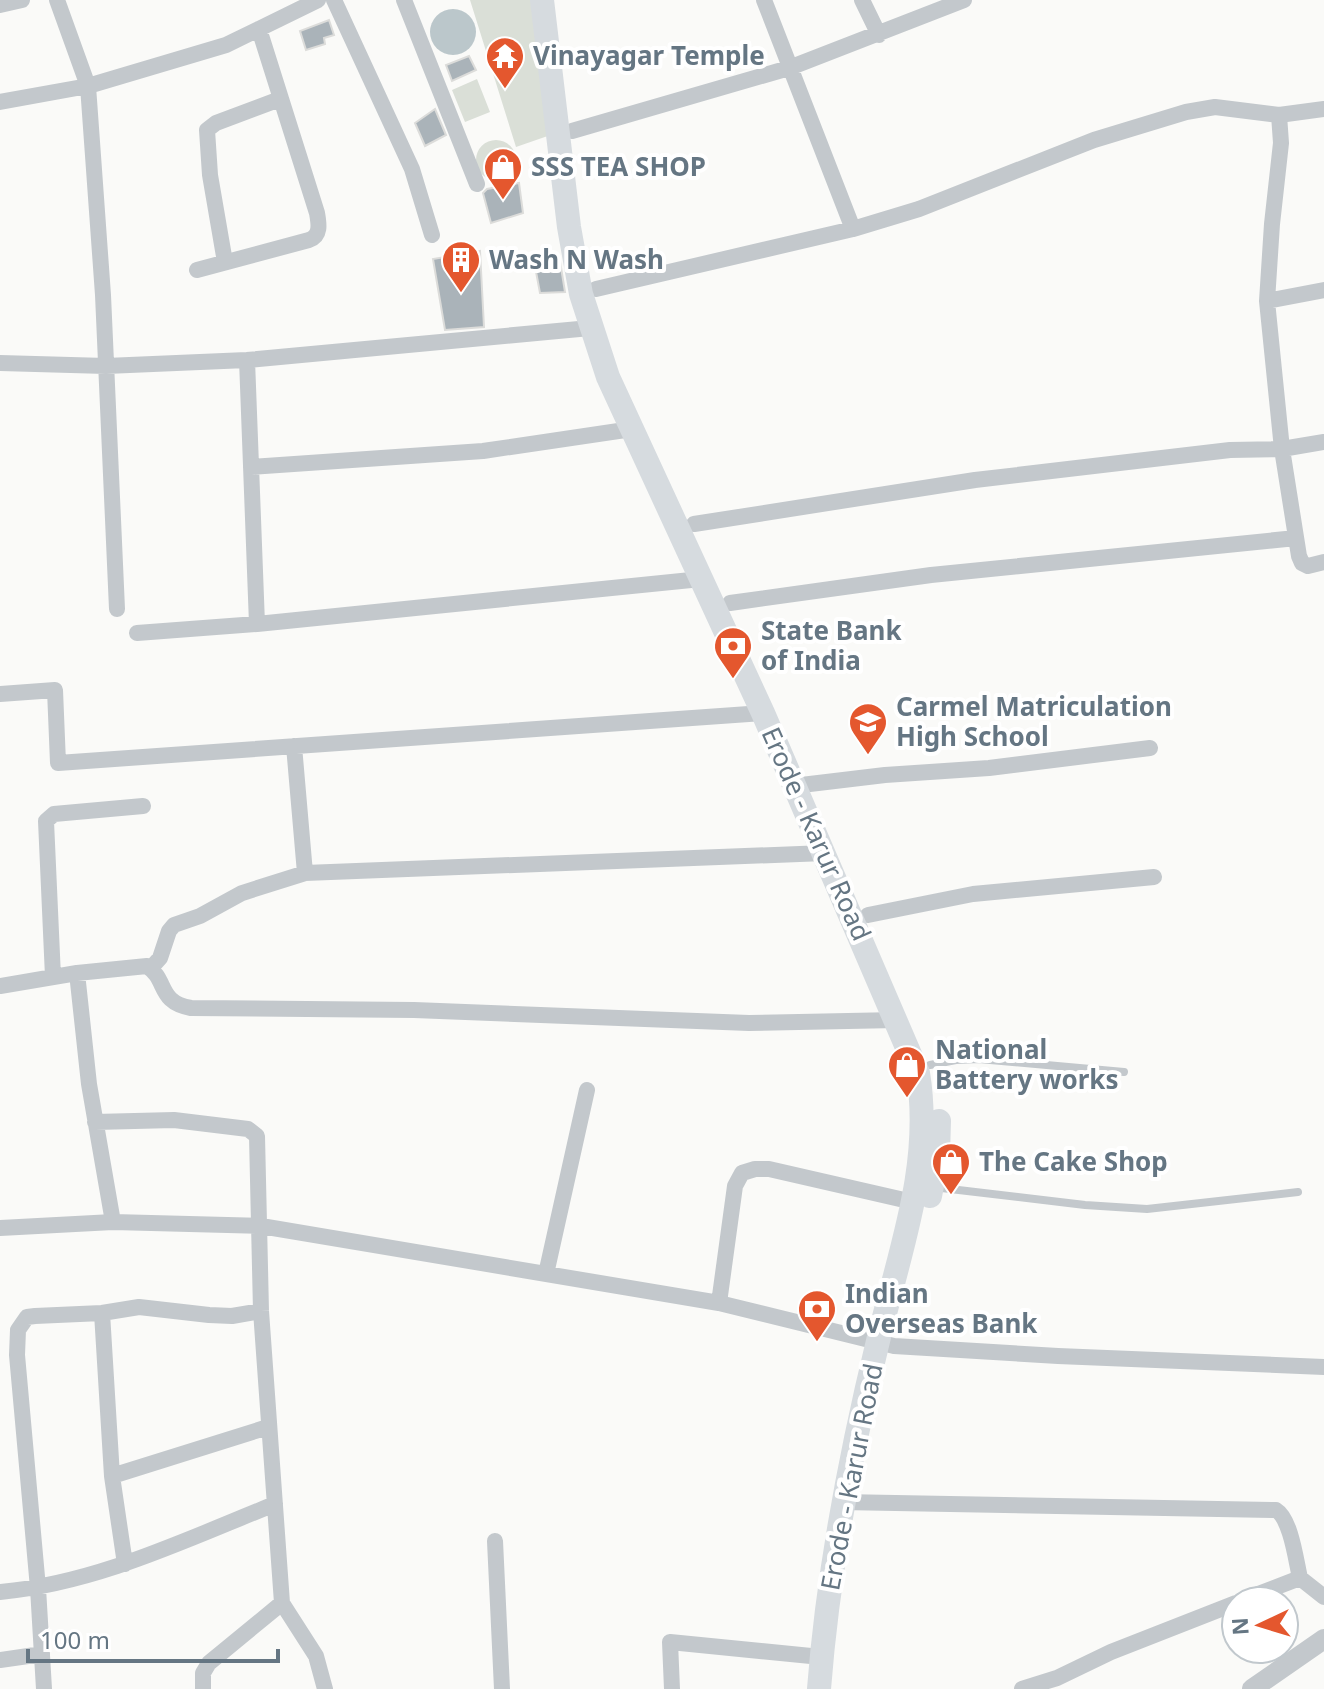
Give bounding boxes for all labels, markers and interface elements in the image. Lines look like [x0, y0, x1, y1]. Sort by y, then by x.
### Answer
temple icon: Vinayagar Temple [484, 35, 526, 90]
place label: Vinayagar Temple [533, 37, 765, 73]
shop icon: SSS TEA SHOP [482, 146, 524, 201]
place label: SSS TEA SHOP [531, 148, 706, 184]
building icon: Wash N Wash [440, 239, 482, 294]
place label: Wash N Wash [489, 241, 664, 277]
place label: State Bank of India [761, 612, 903, 678]
bank icon: State Bank of India [712, 625, 754, 680]
place label: Carmel Matriculation High School [896, 688, 1172, 754]
school or university icon: Carmel Matriculation High School [847, 701, 889, 756]
street label: Erode - Karur Road [754, 721, 880, 946]
place label: National Battery works [935, 1031, 1118, 1097]
shop icon: National Battery works [886, 1044, 928, 1099]
shop icon: The Cake Shop [930, 1141, 972, 1196]
place label: The Cake Shop [979, 1143, 1168, 1179]
place label: Indian Overseas Bank [845, 1275, 1038, 1341]
bank icon: Indian Overseas Bank [796, 1288, 838, 1343]
street label: Erode - Karur Road [811, 1360, 891, 1593]
north arrow [1220, 1585, 1300, 1665]
scale bar [28, 1613, 278, 1663]
text: N [1223, 1616, 1255, 1636]
text: 100 m [40, 1623, 110, 1656]

